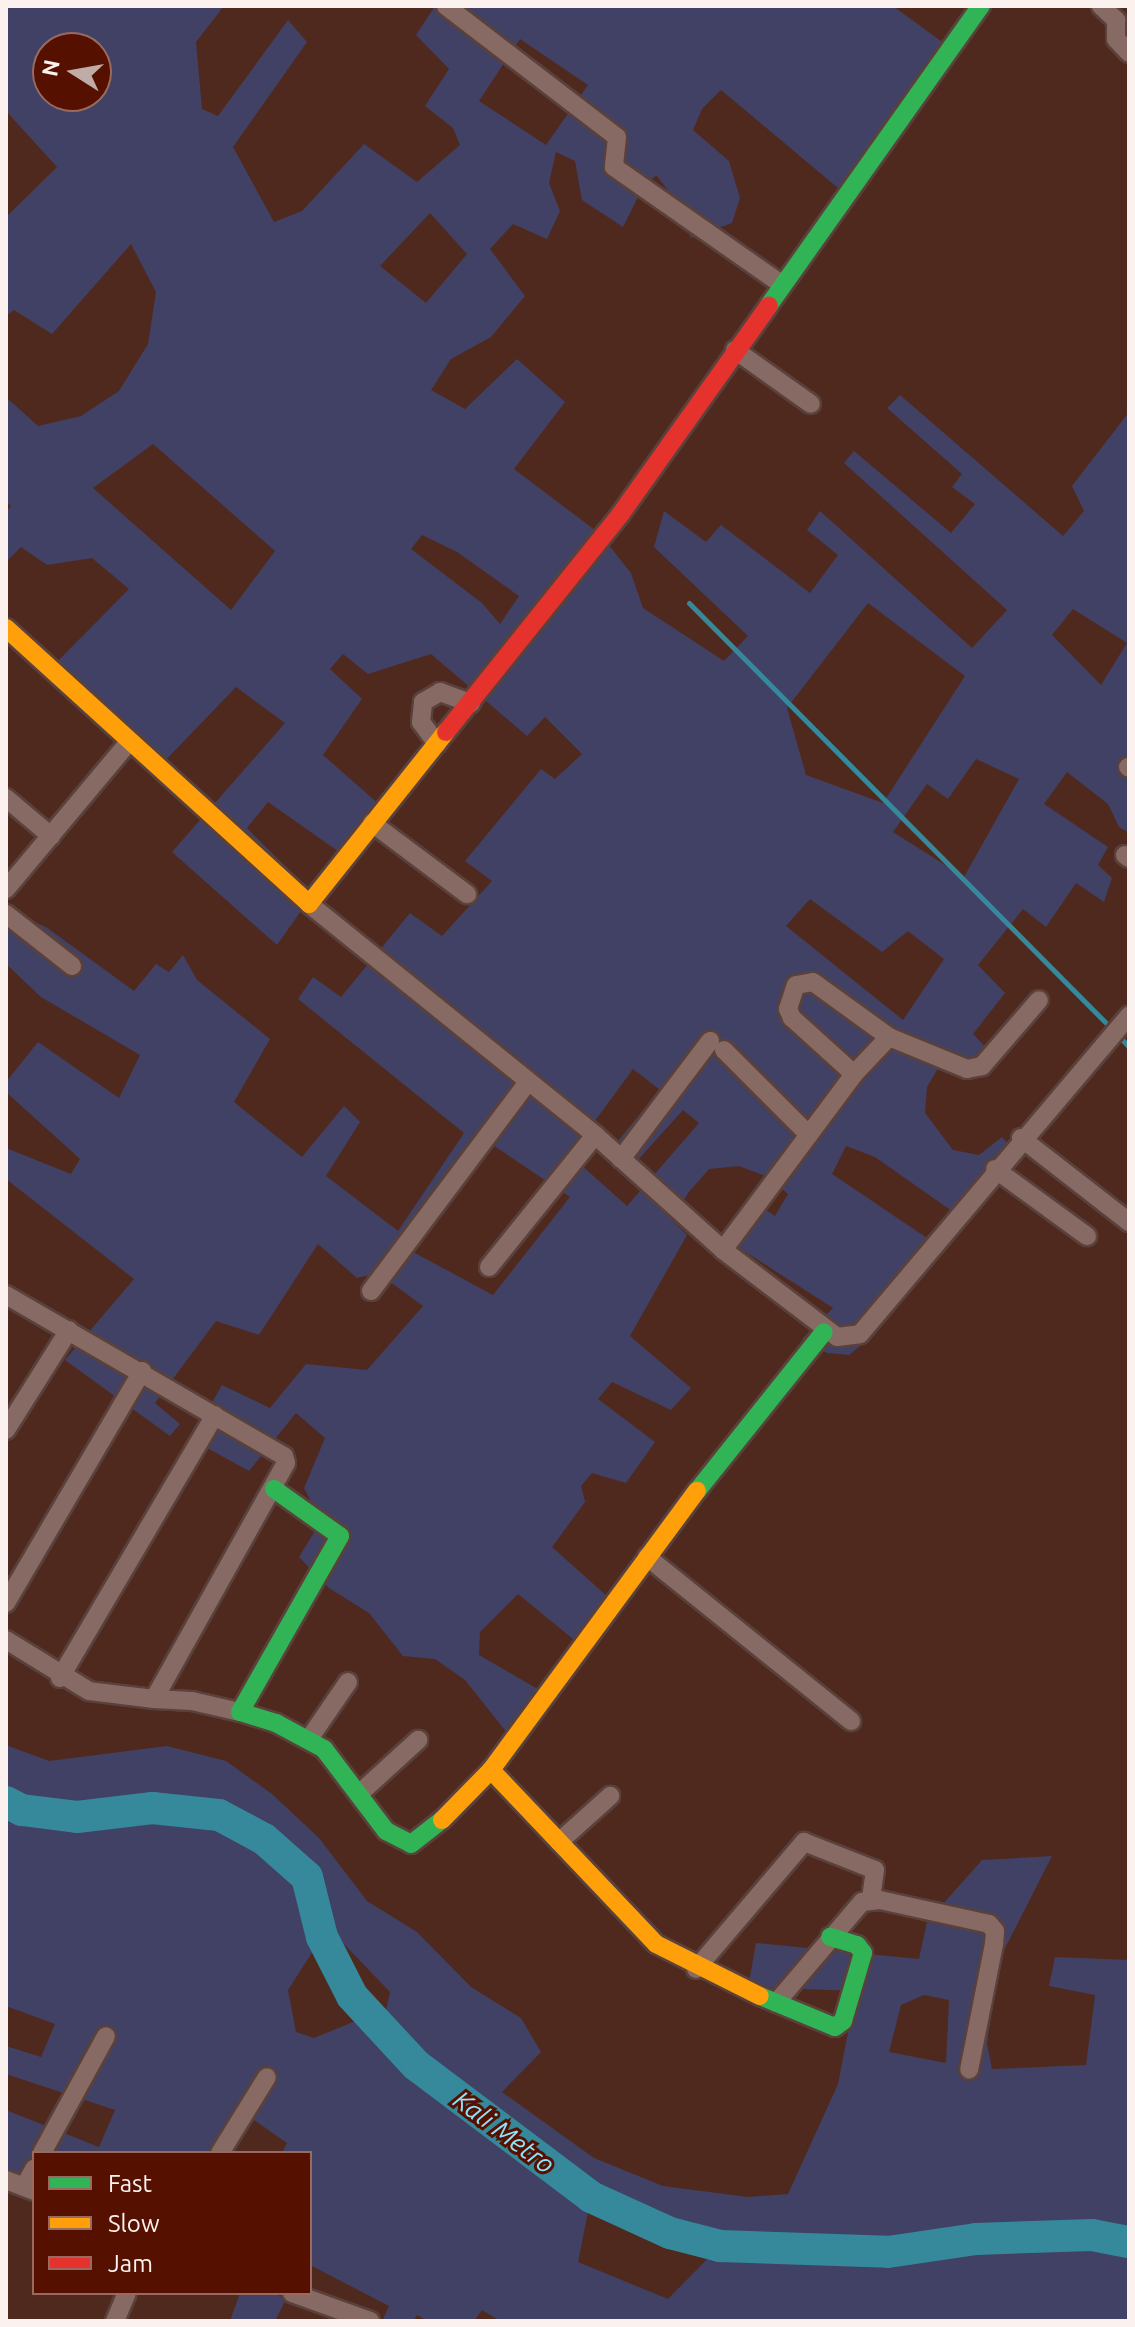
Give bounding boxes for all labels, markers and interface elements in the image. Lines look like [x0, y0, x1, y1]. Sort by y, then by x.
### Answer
north arrow [32, 32, 112, 112]
text: N [36, 57, 64, 78]
water label: Kali Metro [447, 2084, 561, 2180]
legend [32, 2151, 312, 2295]
text: Fast [108, 2170, 152, 2197]
text: Slow [108, 2210, 160, 2237]
text: Jam [108, 2250, 153, 2277]

